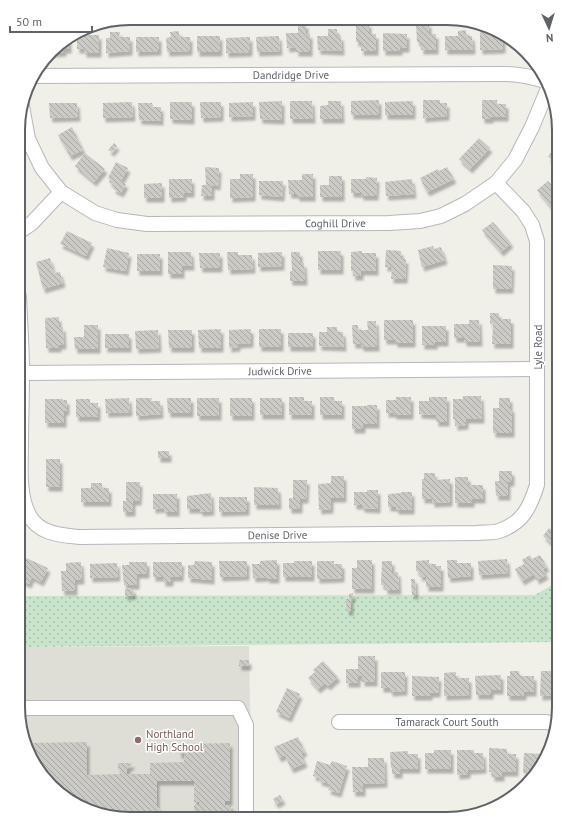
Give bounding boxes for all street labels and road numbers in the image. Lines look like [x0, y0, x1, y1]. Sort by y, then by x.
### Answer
street label: Dandridge Drive [253, 68, 330, 82]
street label: Coghill Drive [305, 216, 366, 230]
street label: Lyle Road [531, 325, 545, 369]
street label: Judwick Drive [247, 364, 312, 378]
street label: Denise Drive [248, 528, 308, 542]
street label: Tamarack Court South [396, 715, 498, 729]

